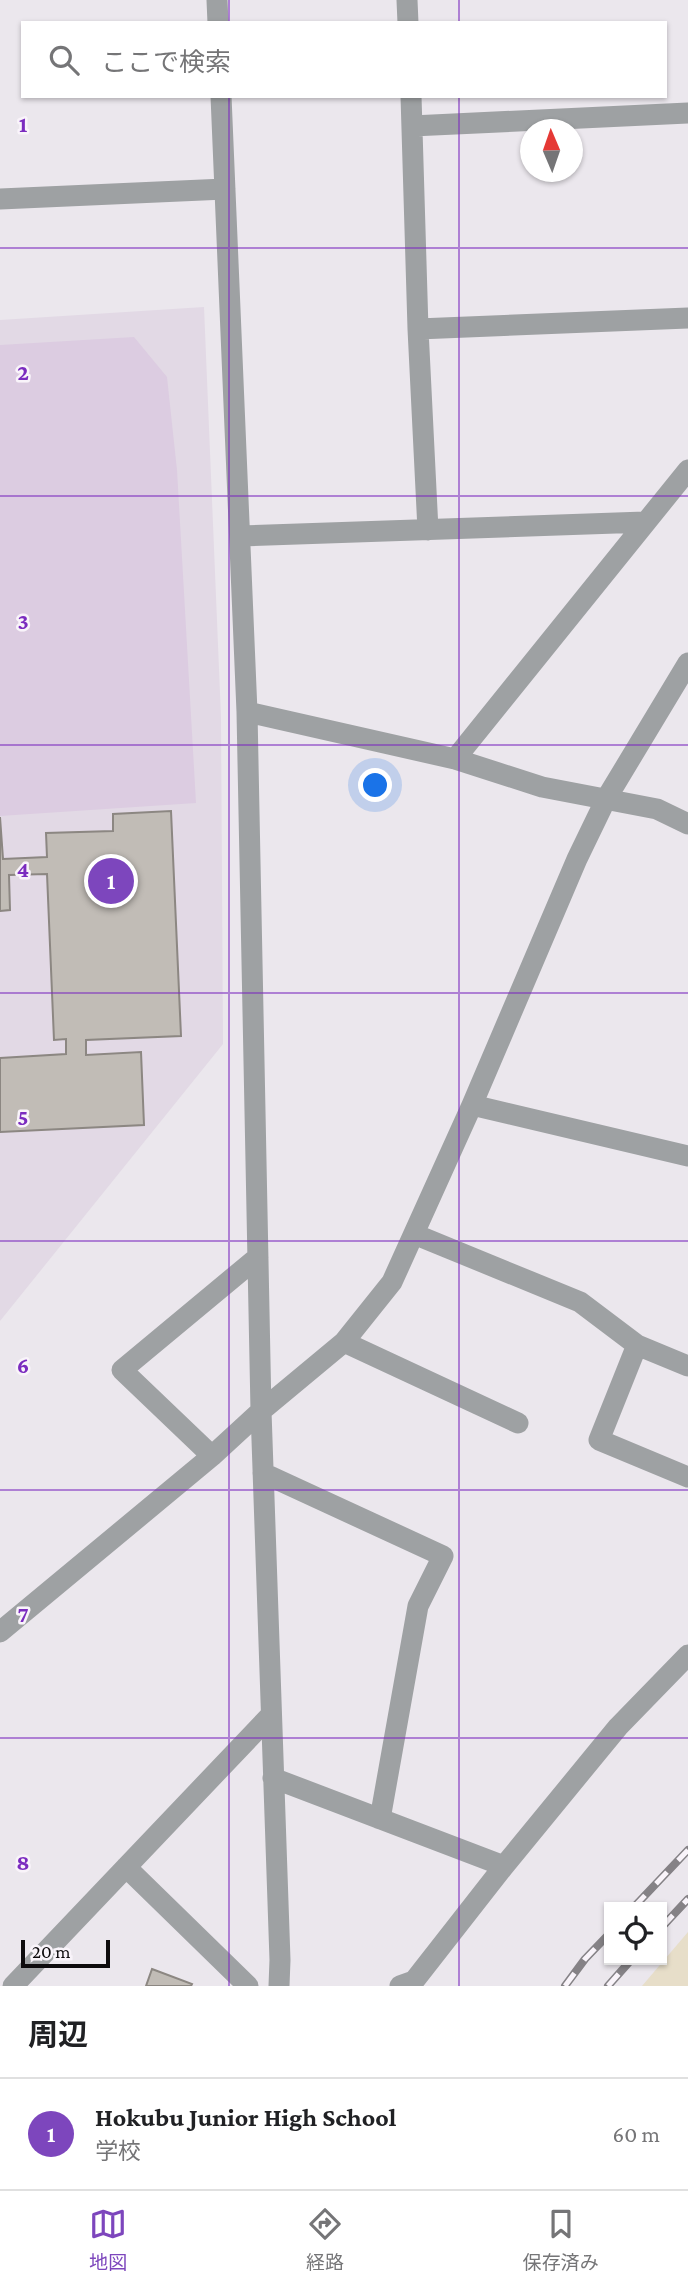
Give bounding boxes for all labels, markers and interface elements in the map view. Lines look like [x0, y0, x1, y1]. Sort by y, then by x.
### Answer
search box [21, 21, 667, 98]
icon: search [45, 41, 83, 79]
text: ここで検索 [101, 48, 231, 77]
text: 1 [19, 111, 28, 137]
north arrow [520, 119, 583, 182]
text: 2 [17, 359, 29, 385]
text: 3 [17, 608, 29, 634]
your location [358, 768, 392, 802]
pin: 1 [88, 855, 134, 907]
text: 4 [17, 856, 29, 882]
text: 5 [17, 1104, 29, 1130]
text: 6 [17, 1352, 29, 1378]
text: 7 [17, 1601, 29, 1627]
text: 8 [16, 1849, 30, 1875]
map controls [604, 1902, 667, 1965]
button: locate [604, 1902, 667, 1965]
scale bar [21, 1937, 110, 1969]
text: 20 m [32, 1941, 71, 1962]
text: 周辺 [28, 2018, 88, 2051]
text: Hokubu Junior High School [95, 2103, 396, 2132]
text: 1 [47, 2121, 55, 2147]
text: 60 m [613, 2121, 660, 2147]
text: 学校 [95, 2138, 141, 2164]
tab: 地図 [89, 2205, 127, 2274]
tab: 経路 [306, 2205, 344, 2274]
tab: 保存済み [523, 2205, 599, 2274]

